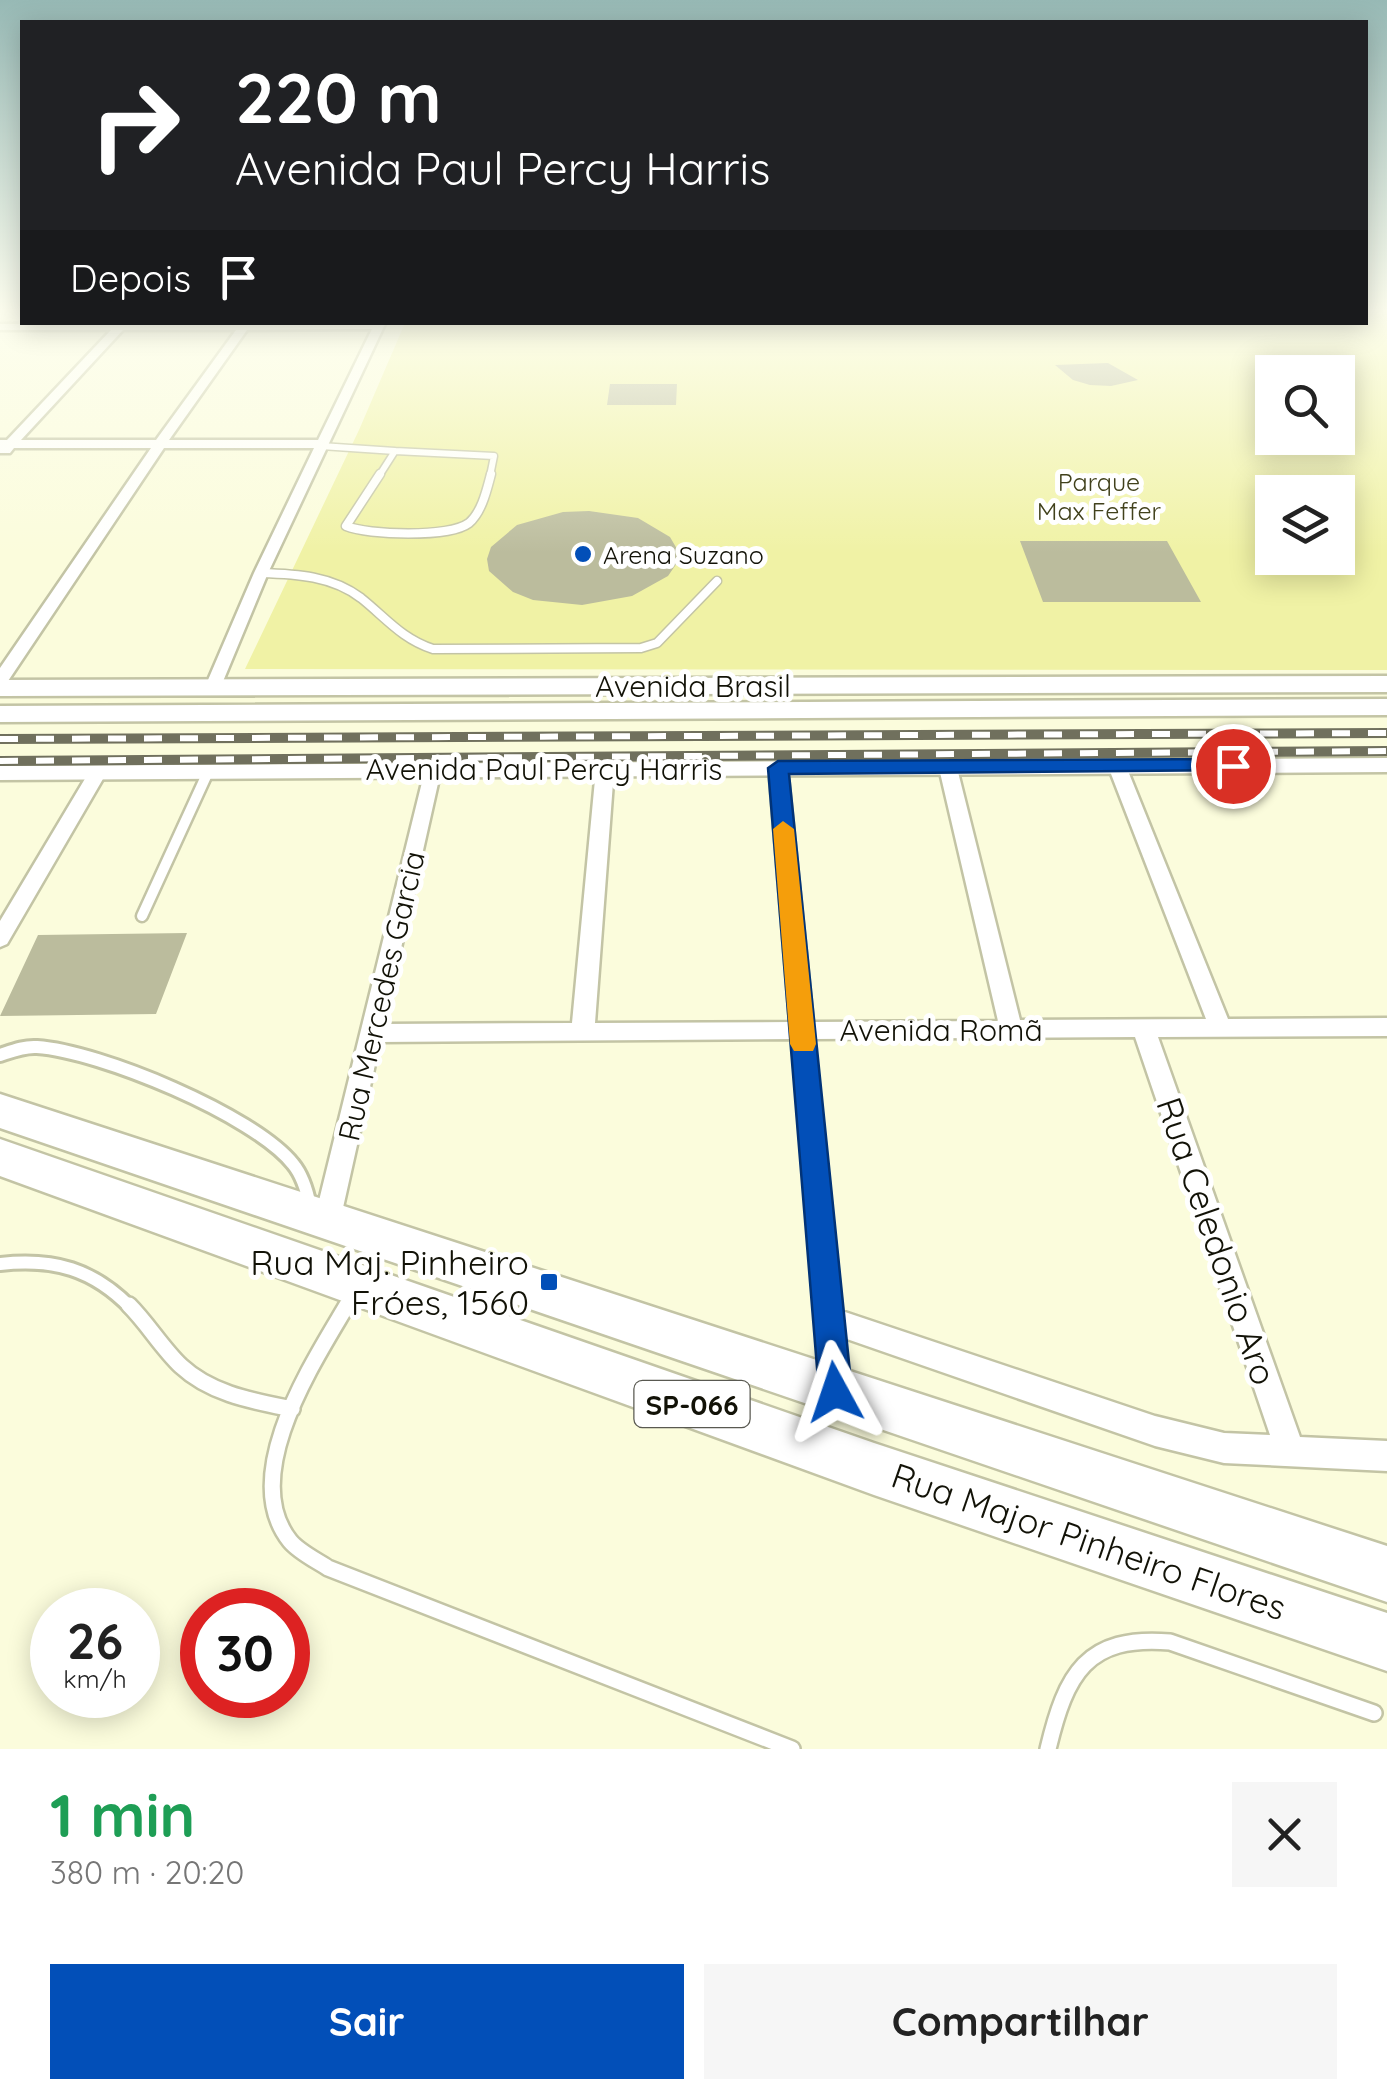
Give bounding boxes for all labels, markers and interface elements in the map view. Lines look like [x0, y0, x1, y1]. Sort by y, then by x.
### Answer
text: 220 m [235, 53, 442, 141]
icon: right [70, 60, 200, 190]
text: Avenida Paul Percy Harris [235, 140, 770, 196]
icon: arrive [211, 250, 266, 305]
text: Depois [70, 254, 191, 302]
map controls [1255, 355, 1355, 575]
button: search [1255, 355, 1355, 455]
park label: Parque Max Feffer [1037, 466, 1162, 526]
button: layers [1255, 475, 1355, 575]
place label: Arena Suzano [603, 539, 764, 570]
marker: Arena Suzano [572, 543, 594, 565]
street label: Avenida Brasil [595, 667, 791, 705]
pin [1191, 724, 1276, 809]
icon: arrive [1206, 739, 1261, 794]
street label: Avenida Paul Percy Harris [366, 750, 722, 788]
street label: Rua Mercedes Garcia [329, 847, 433, 1145]
street label: Avenida Romã [839, 1011, 1043, 1049]
street label: Rua Celedonio Aro [1147, 1091, 1287, 1391]
place label: Rua Maj. Pinheiro Fróes, 1560 [250, 1240, 529, 1324]
marker: Rua Maj. Pinheiro Fróes, 1560 [538, 1271, 560, 1293]
position arrow [783, 1340, 887, 1444]
road number: SP-066 [634, 1381, 750, 1427]
street label: Rua Major Pinheiro Flores [886, 1453, 1292, 1629]
speed limit sign: 30 [180, 1588, 310, 1718]
text: 26 [67, 1609, 123, 1672]
text: km/h [63, 1663, 127, 1694]
text: 1 min [50, 1777, 195, 1852]
button: close [1232, 1782, 1337, 1887]
text: 380 m · 20:20 [50, 1852, 244, 1892]
button: Sair [50, 1964, 684, 2079]
button: Compartilhar [704, 1964, 1337, 2079]

